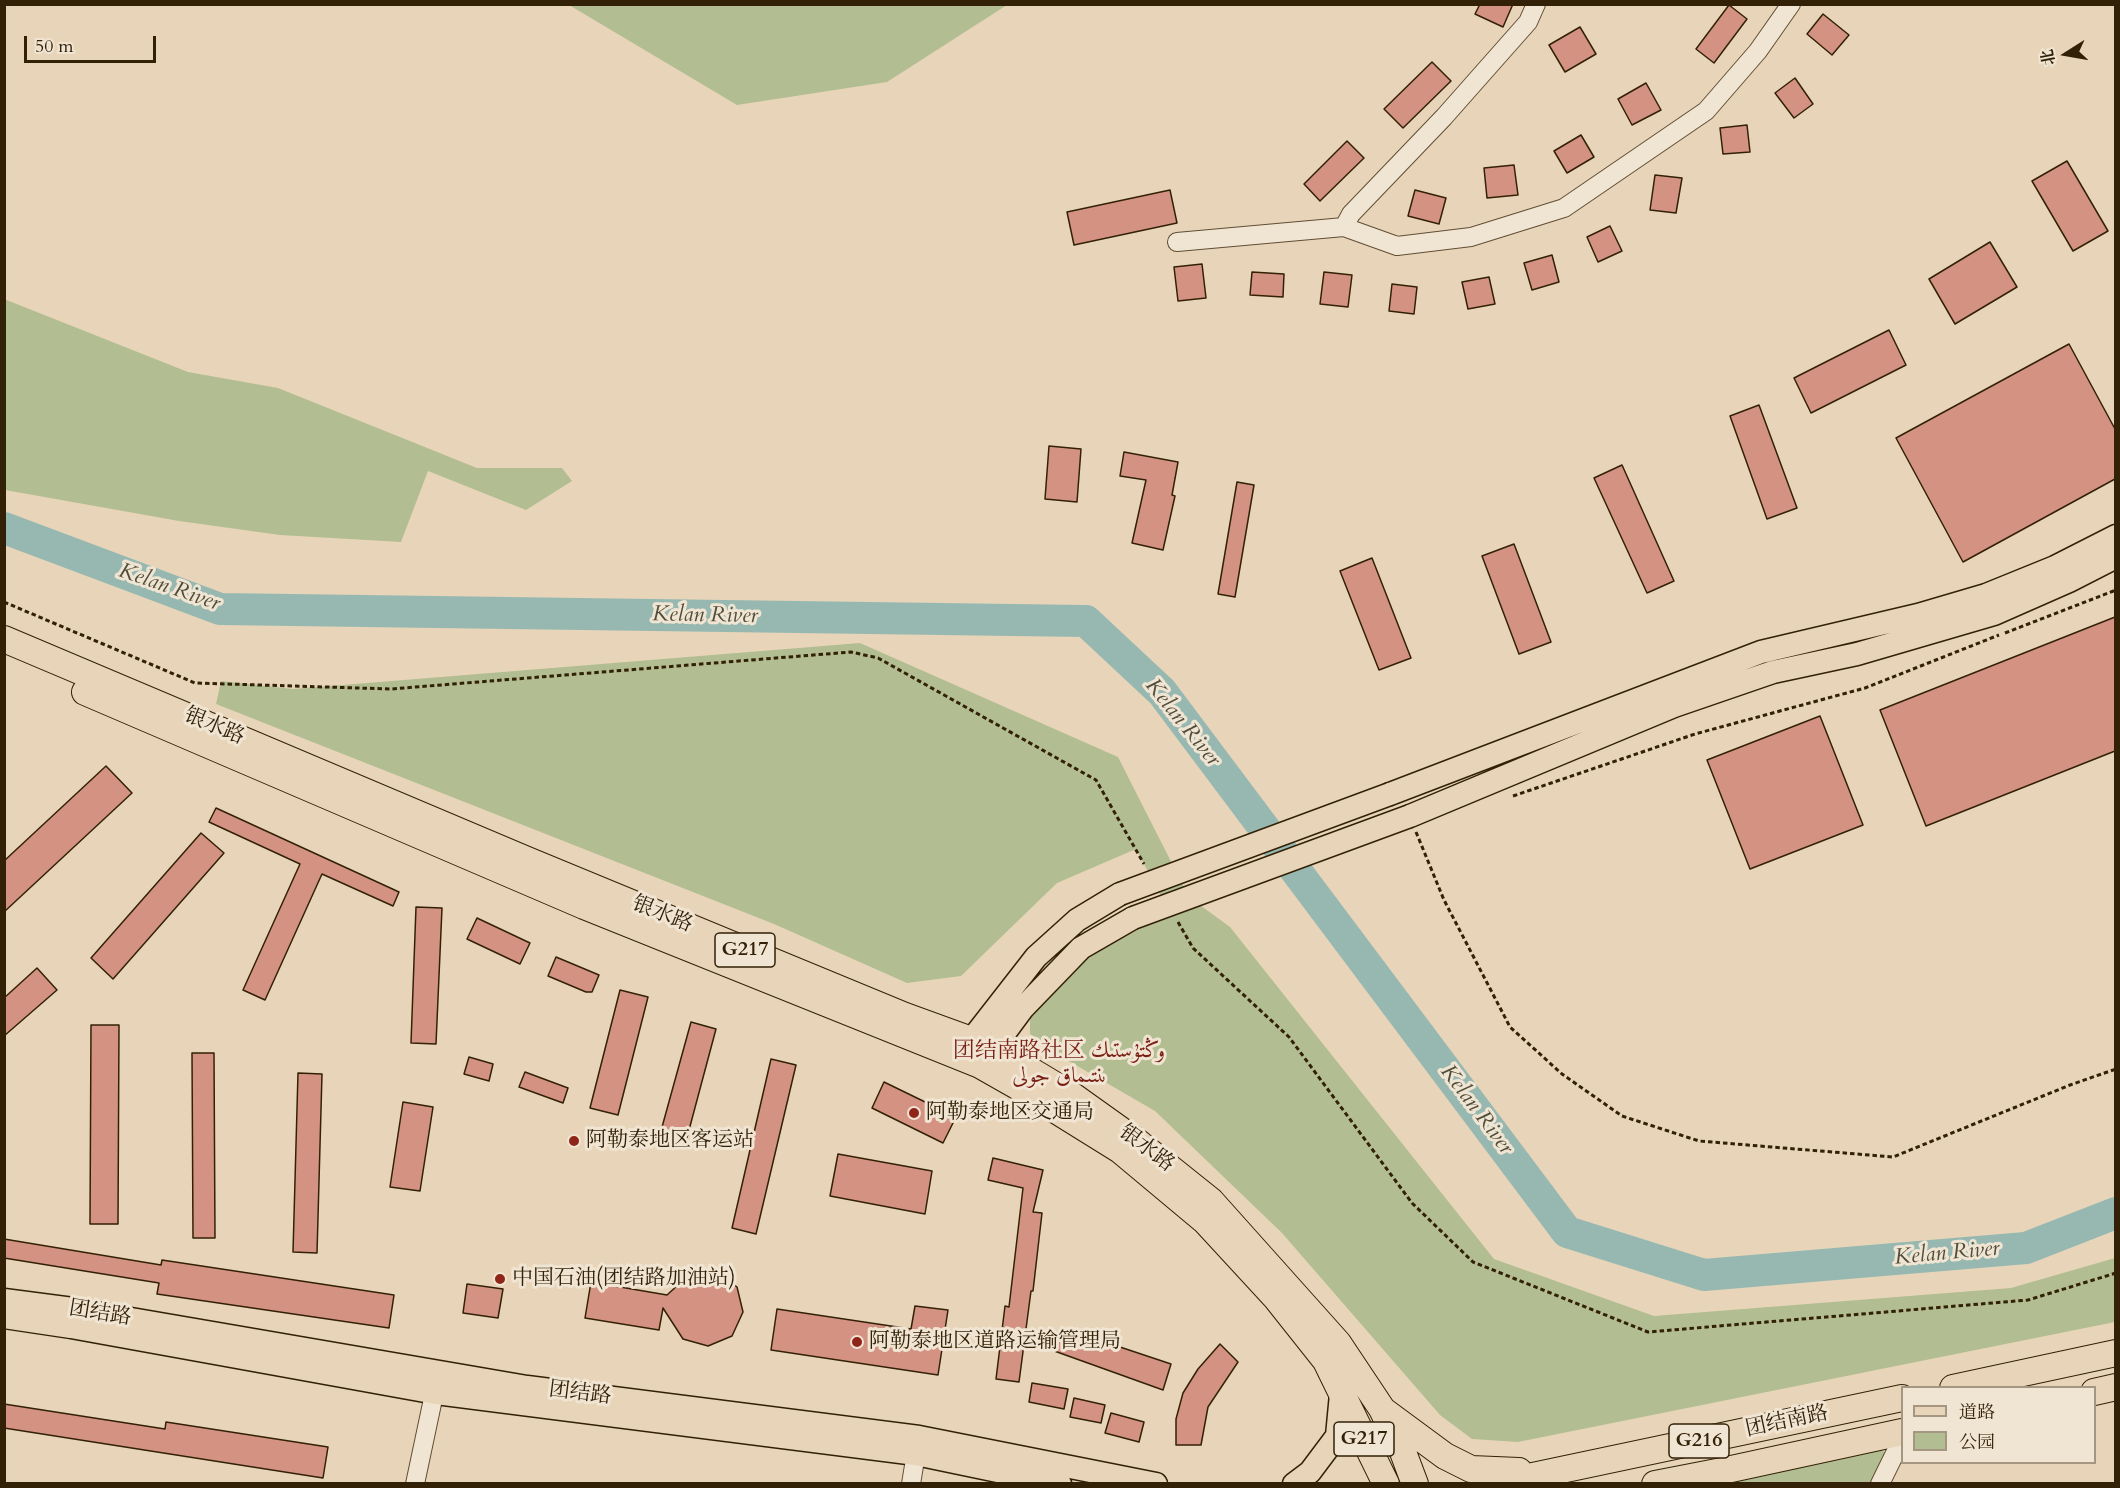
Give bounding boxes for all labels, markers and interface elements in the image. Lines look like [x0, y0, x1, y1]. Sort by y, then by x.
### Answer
scale bar [27, 24, 159, 62]
north arrow [2036, 24, 2096, 84]
text: 50 m [35, 34, 74, 59]
text: 北 [2036, 47, 2061, 67]
water label: Kelan River [115, 558, 223, 618]
water label: Kelan River [652, 602, 758, 630]
water label: Kelan River [1139, 674, 1225, 772]
street label: 银水路 [180, 703, 248, 751]
street label: 银水路 [628, 892, 696, 938]
road number: G217 [715, 933, 775, 967]
district label: 团结南路社区 وڭتۇستىك ىنتىماق جولى [953, 1039, 1165, 1090]
water label: Kelan River [1434, 1060, 1518, 1160]
place label: 阿勒泰地区交通局 [926, 1100, 1094, 1126]
marker: 阿勒泰地区交通局 [907, 1106, 921, 1120]
street label: 银水路 [1113, 1120, 1179, 1178]
place label: 阿勒泰地区客运站 [586, 1128, 754, 1154]
marker: 阿勒泰地区客运站 [567, 1134, 581, 1148]
water label: Kelan River [1893, 1236, 2001, 1272]
place label: 中国石油(团结路加油站) [512, 1266, 735, 1292]
marker: 中国石油(团结路加油站) [493, 1272, 507, 1286]
street label: 团结路 [67, 1297, 133, 1331]
place label: 阿勒泰地区道路运输管理局 [869, 1329, 1121, 1355]
marker: 阿勒泰地区道路运输管理局 [850, 1335, 864, 1349]
street label: 团结路 [547, 1378, 613, 1410]
legend [1901, 1386, 2096, 1464]
text: 道路 [1959, 1400, 1995, 1425]
street label: 团结南路 [1743, 1401, 1831, 1443]
road number: G217 [1334, 1422, 1394, 1456]
road number: G216 [1669, 1424, 1729, 1458]
text: 公园 [1959, 1430, 1995, 1455]

